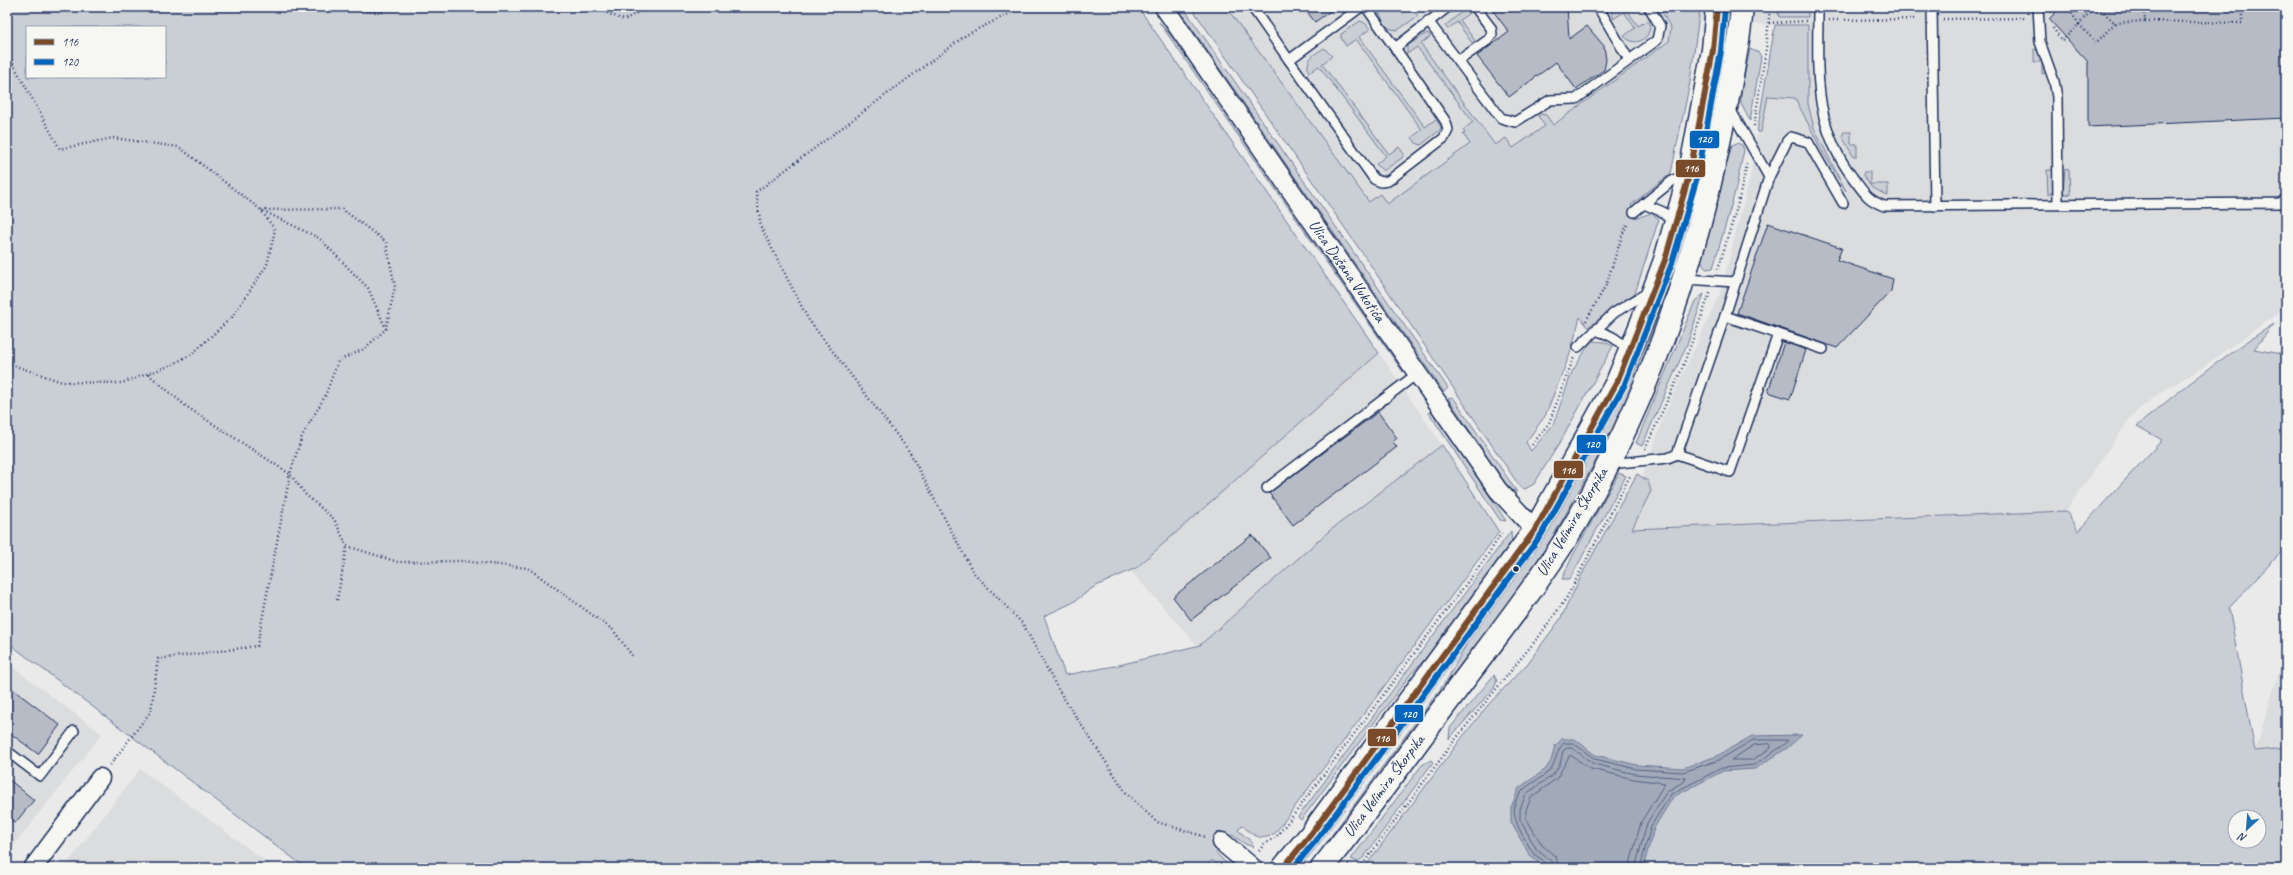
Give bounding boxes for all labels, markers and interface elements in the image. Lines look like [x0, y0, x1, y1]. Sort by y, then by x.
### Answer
legend [26, 26, 166, 78]
text: 116 [62, 34, 79, 50]
text: 120 [62, 54, 80, 70]
line badge: 120 [1689, 130, 1720, 149]
text: 120 [1697, 132, 1712, 146]
line badge: 116 [1675, 159, 1706, 178]
text: 116 [1683, 161, 1699, 175]
street label: Ulica Dušana Vukotića [1304, 216, 1390, 327]
line badge: 120 [1576, 434, 1607, 454]
text: 120 [1585, 437, 1600, 451]
line badge: 116 [1553, 460, 1584, 479]
street label: Ulica Velimira Škorpika [1532, 463, 1613, 580]
text: 116 [1560, 463, 1576, 477]
unlabelled marker [1511, 564, 1521, 574]
line badge: 120 [1394, 704, 1424, 723]
text: 120 [1402, 707, 1417, 721]
line badge: 116 [1367, 728, 1397, 747]
street label: Ulica Velimira Škorpika [1339, 730, 1430, 841]
text: 116 [1374, 731, 1390, 745]
north arrow [2227, 809, 2267, 849]
text: N [2235, 829, 2249, 846]

